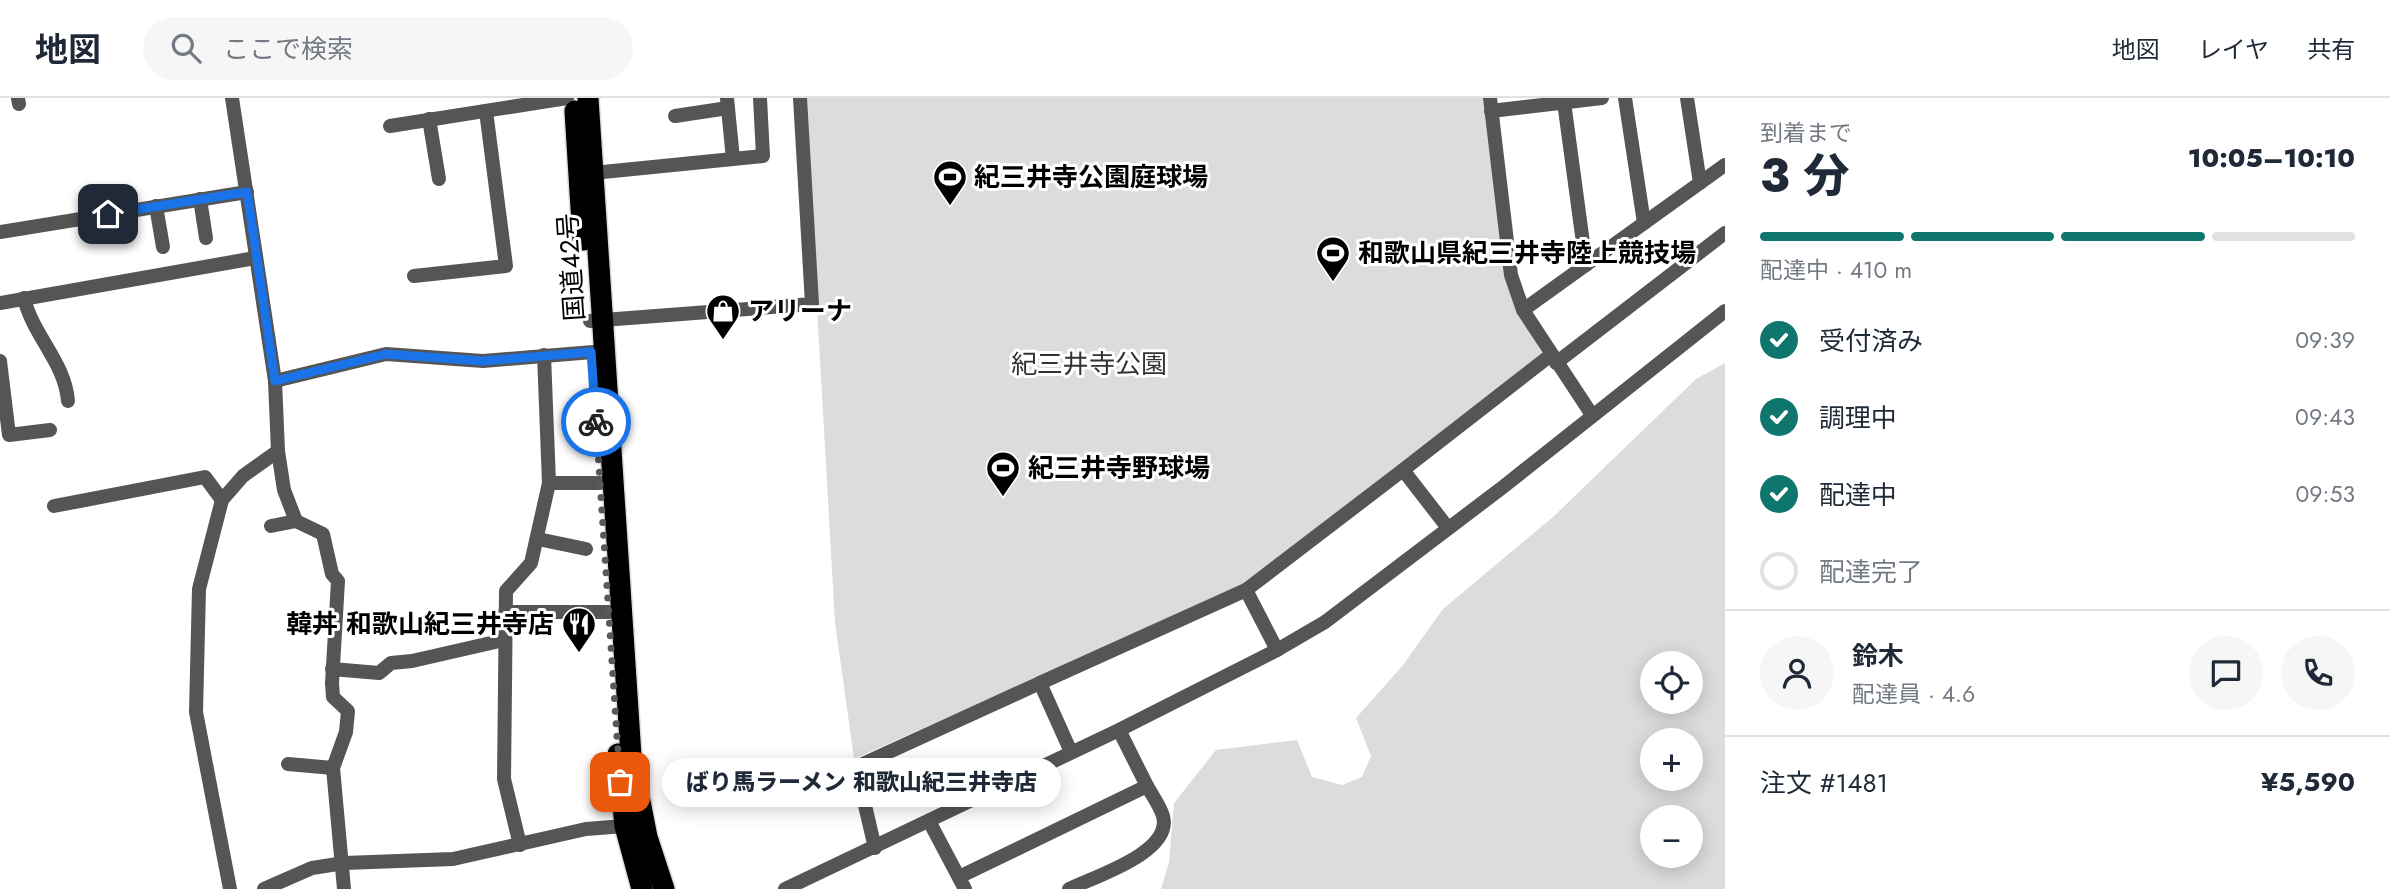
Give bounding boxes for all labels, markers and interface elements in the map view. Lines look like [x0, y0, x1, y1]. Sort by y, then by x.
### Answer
search box [143, 17, 633, 80]
text: 地図 [35, 26, 101, 73]
icon: search [167, 29, 205, 67]
text: ここで検索 [223, 30, 353, 68]
text: 地図 [2112, 32, 2160, 67]
text: レイヤ [2198, 32, 2269, 67]
text: 共有 [2307, 32, 2355, 67]
text: 到着まで [1760, 116, 1852, 150]
text: 10:05–10:10 [2188, 139, 2355, 177]
text: 3 分 [1760, 143, 1849, 209]
sports icon: 紀三井寺公園庭球場 [931, 158, 969, 207]
place label: 紀三井寺公園庭球場 [974, 158, 1208, 196]
pin [78, 184, 138, 244]
icon: home [89, 195, 127, 233]
street label: 国道42号 [548, 212, 594, 322]
sports icon: 和歌山県紀三井寺陸上競技場 [1314, 234, 1352, 283]
place label: 和歌山県紀三井寺陸上競技場 [1358, 234, 1696, 272]
text: 配達中 · 410 m [1760, 253, 1912, 287]
shop icon: アリーナ [704, 292, 742, 341]
place label: アリーナ [748, 292, 852, 330]
icon: check [1760, 321, 1798, 359]
text: 受付済み [1819, 322, 1923, 360]
text: 09:39 [2295, 323, 2355, 357]
park label: 紀三井寺公園 [1011, 345, 1167, 383]
courier [561, 387, 631, 457]
icon: check [1760, 398, 1798, 436]
text: 調理中 [1819, 399, 1897, 437]
text: 09:43 [2295, 400, 2355, 434]
icon: bike [577, 403, 615, 441]
sports icon: 紀三井寺野球場 [984, 449, 1022, 498]
place label: 紀三井寺野球場 [1028, 449, 1210, 487]
icon: check [1760, 475, 1798, 513]
text: 配達中 [1819, 476, 1897, 514]
text: 09:53 [2296, 477, 2355, 511]
text: 配達完了 [1819, 553, 1923, 591]
place label: 韓丼 和歌山紀三井寺店 [286, 605, 554, 643]
restaurant icon: 韓丼 和歌山紀三井寺店 [560, 605, 598, 654]
button: person [1760, 636, 1834, 710]
button: chat [2189, 636, 2263, 710]
button: phone [2281, 636, 2355, 710]
text: 鈴木 [1852, 637, 1904, 675]
map controls [1640, 651, 1703, 868]
button: locate [1640, 651, 1703, 714]
text: 配達員 · 4.6 [1852, 677, 1975, 711]
button: + [1640, 728, 1703, 791]
pin [590, 752, 650, 812]
callout: ばり馬ラーメン 和歌山紀三井寺店 [662, 758, 1061, 806]
icon: bag [601, 763, 639, 801]
text: ¥5,590 [2261, 763, 2355, 801]
text: 注文 #1481 [1760, 764, 1888, 802]
text: ばり馬ラーメン 和歌山紀三井寺店 [686, 765, 1037, 799]
button: − [1640, 805, 1703, 868]

